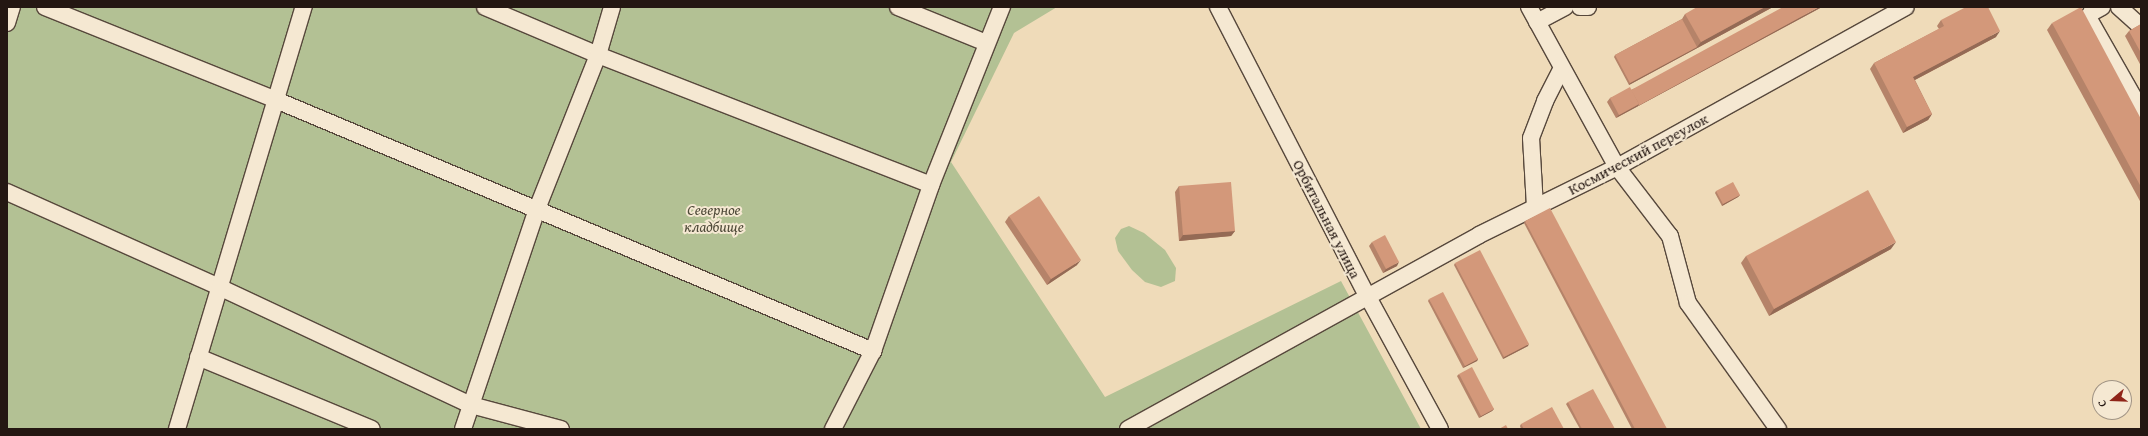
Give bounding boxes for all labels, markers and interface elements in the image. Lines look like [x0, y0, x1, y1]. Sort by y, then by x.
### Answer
street label: Космический переулок [1565, 109, 1711, 199]
street label: Орбитальная улица [1289, 157, 1365, 281]
park label: Северное кладбище [684, 200, 744, 235]
north arrow [2092, 380, 2132, 420]
text: С [2093, 398, 2110, 409]

